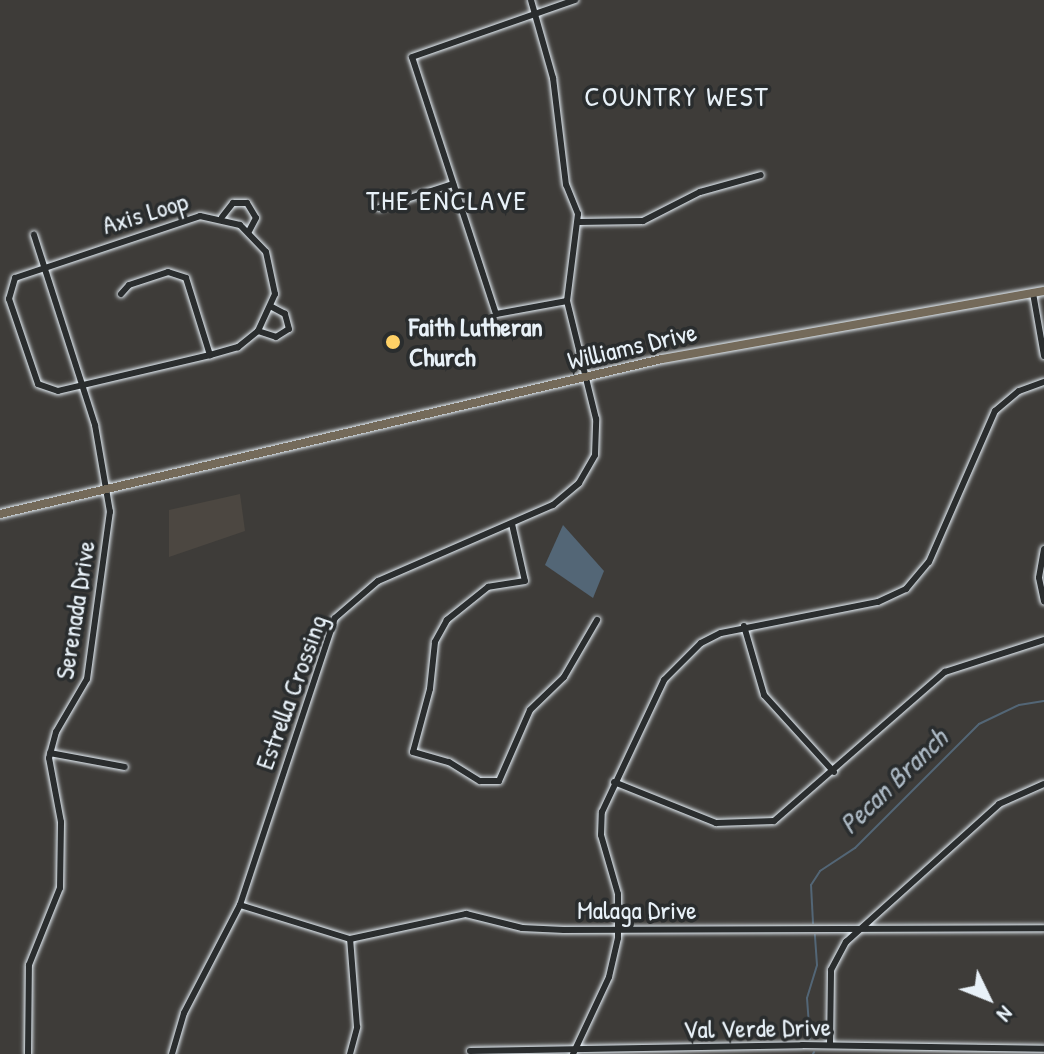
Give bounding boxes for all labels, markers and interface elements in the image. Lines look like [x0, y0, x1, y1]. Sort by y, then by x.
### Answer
district label: COUNTRY WEST [584, 79, 770, 113]
district label: THE ENCLAVE [366, 183, 528, 217]
street label: Axis Loop [98, 185, 192, 241]
place label: Faith Lutheran Church [409, 311, 543, 372]
street label: Williams Drive [564, 316, 700, 376]
marker: Faith Lutheran Church [384, 333, 402, 351]
street label: Serenada Drive [49, 539, 101, 681]
street label: Estrella Crossing [249, 611, 333, 773]
water label: Pecan Branch [832, 721, 954, 841]
street label: Malaga Drive [577, 894, 697, 926]
north arrow [948, 958, 1028, 1038]
text: N [991, 1000, 1021, 1029]
street label: Val Verde Drive [683, 1011, 831, 1045]

